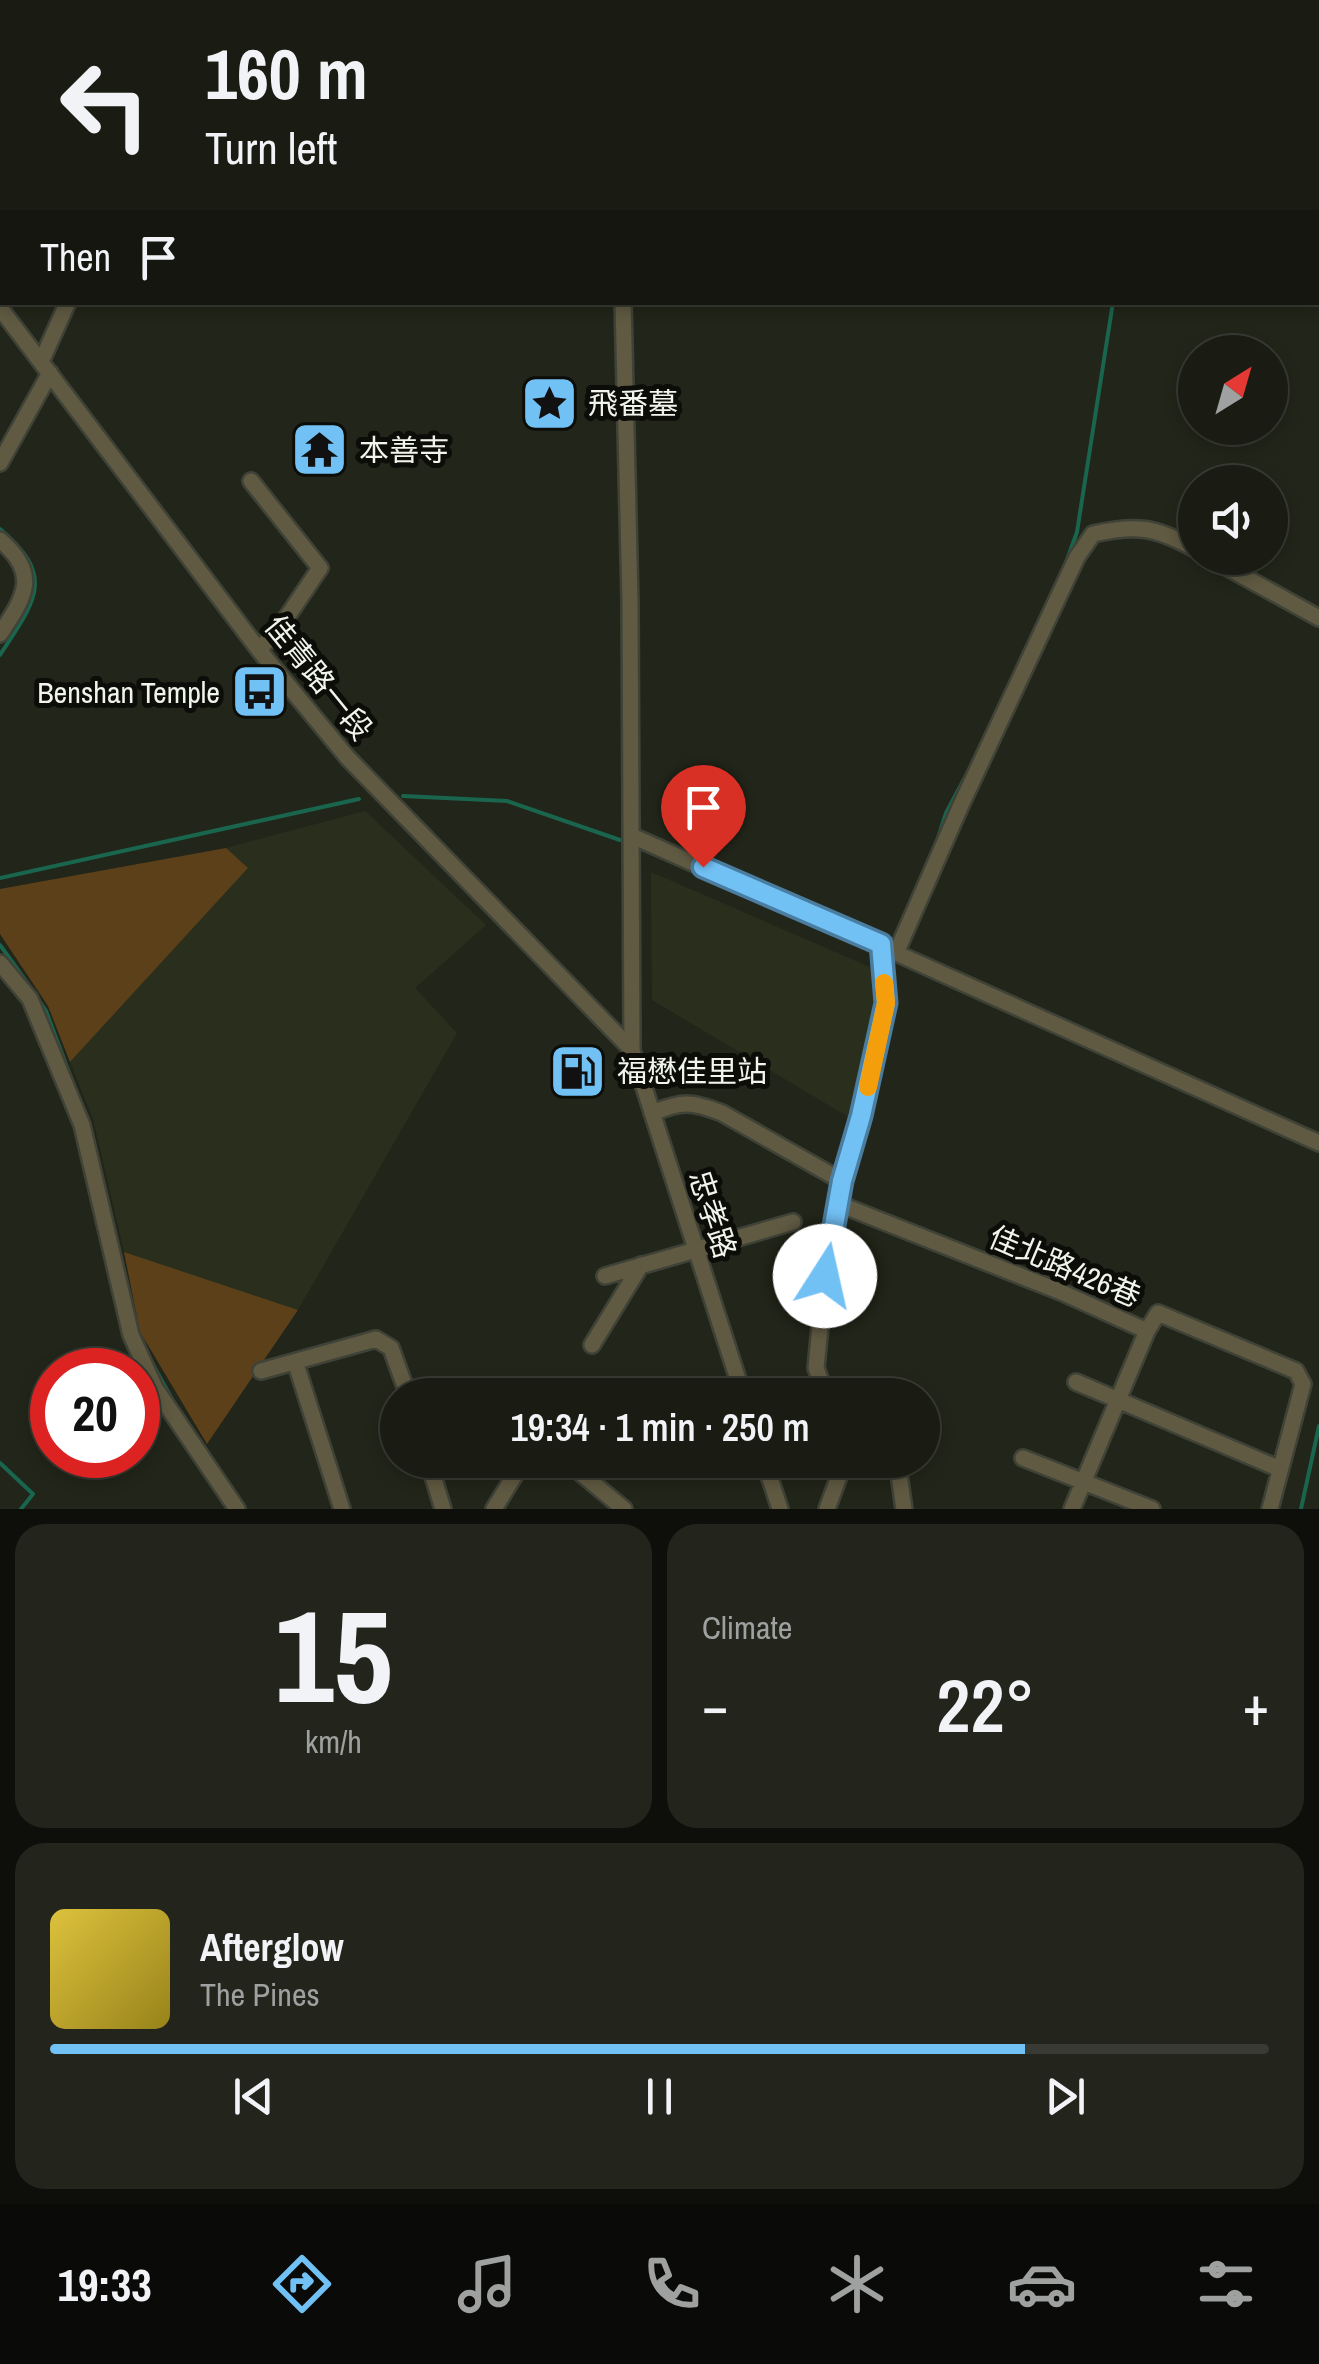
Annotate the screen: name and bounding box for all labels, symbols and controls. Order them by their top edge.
text: 160 m [205,27,368,121]
icon: left [40,40,170,170]
text: Turn left [205,117,337,178]
icon: arrive [131,230,186,285]
text: Then [40,232,111,283]
north arrow [1178,335,1288,445]
map controls [1178,335,1288,575]
place icon: 飛番墓 [519,373,579,433]
place label: 飛番墓 [588,383,678,423]
temple icon: 本善寺 [290,420,350,480]
place label: 本善寺 [359,430,449,470]
button: sound [1178,465,1288,575]
street label: 佳青路一段 [256,606,382,748]
bus stop icon: Benshan Temple [229,662,289,722]
place label: Benshan Temple [37,672,220,712]
pin [661,765,746,868]
icon: arrive [676,780,731,835]
fuel station icon: 福懋佳里站 [548,1041,608,1101]
place label: 福懋佳里站 [617,1051,767,1091]
street label: 忠孝路 [680,1165,746,1263]
street label: 佳北路426巷 [983,1216,1147,1316]
position arrow [773,1224,877,1328]
speed limit sign: 20 [30,1348,160,1478]
text: 19:34 · 1 min · 250 m [510,1402,810,1453]
text: 15 [274,1567,393,1743]
text: Climate [702,1606,792,1649]
text: 22° [936,1654,1035,1755]
text: − [702,1668,728,1742]
text: + [1243,1668,1269,1742]
text: km/h [305,1720,362,1763]
text: Afterglow [200,1922,344,1973]
text: The Pines [200,1973,320,2016]
icon: previous [226,2069,281,2124]
icon: pause [632,2069,687,2124]
icon: next [1038,2069,1093,2124]
icon: directions [267,2249,337,2319]
icon: music [452,2249,522,2319]
icon: phone [637,2249,707,2319]
icon: climate [822,2249,892,2319]
icon: car [1007,2249,1077,2319]
icon: filters [1191,2249,1261,2319]
text: 19:33 [57,2254,152,2315]

